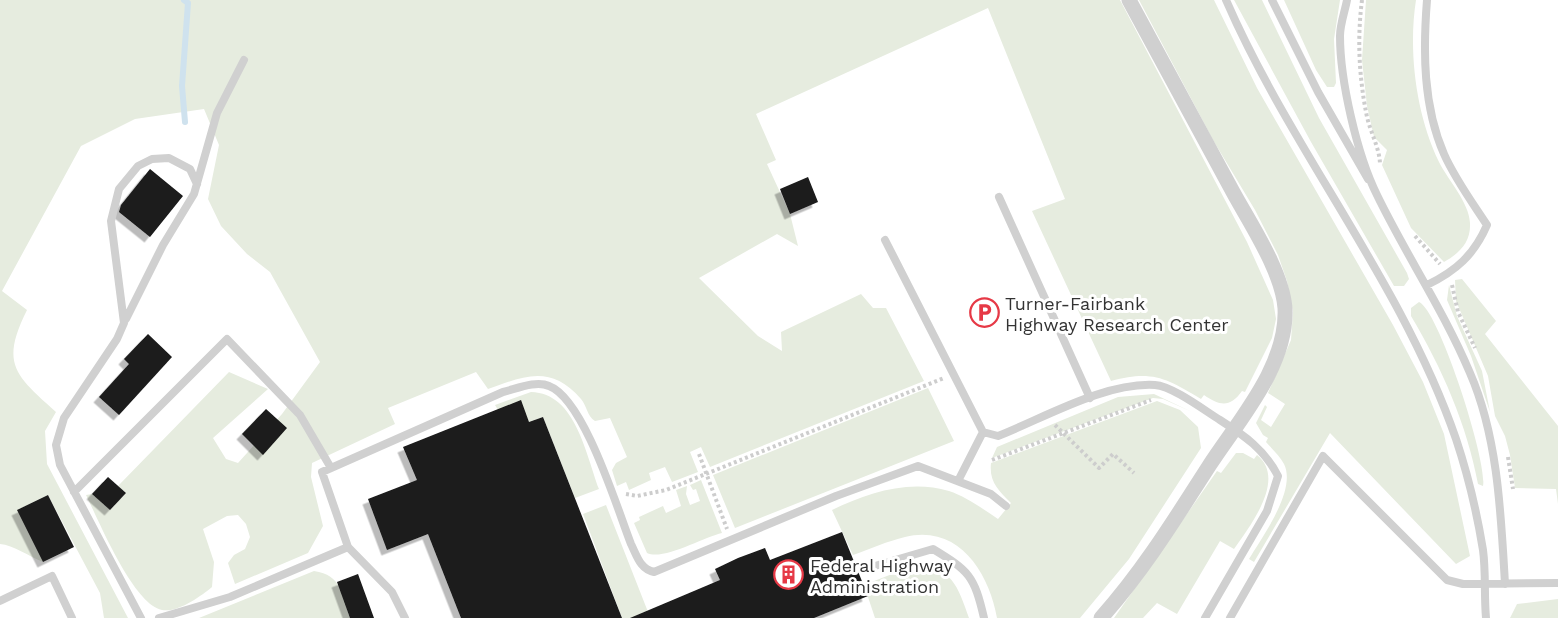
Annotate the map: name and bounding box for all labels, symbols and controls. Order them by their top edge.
place label: Turner-Fairbank Highway Research Center [1005,293,1229,335]
parking icon: Turner-Fairbank Highway Research Center [968,297,1000,329]
place label: Federal Highway Administration [810,555,953,597]
building icon: Federal Highway Administration [773,559,805,591]

